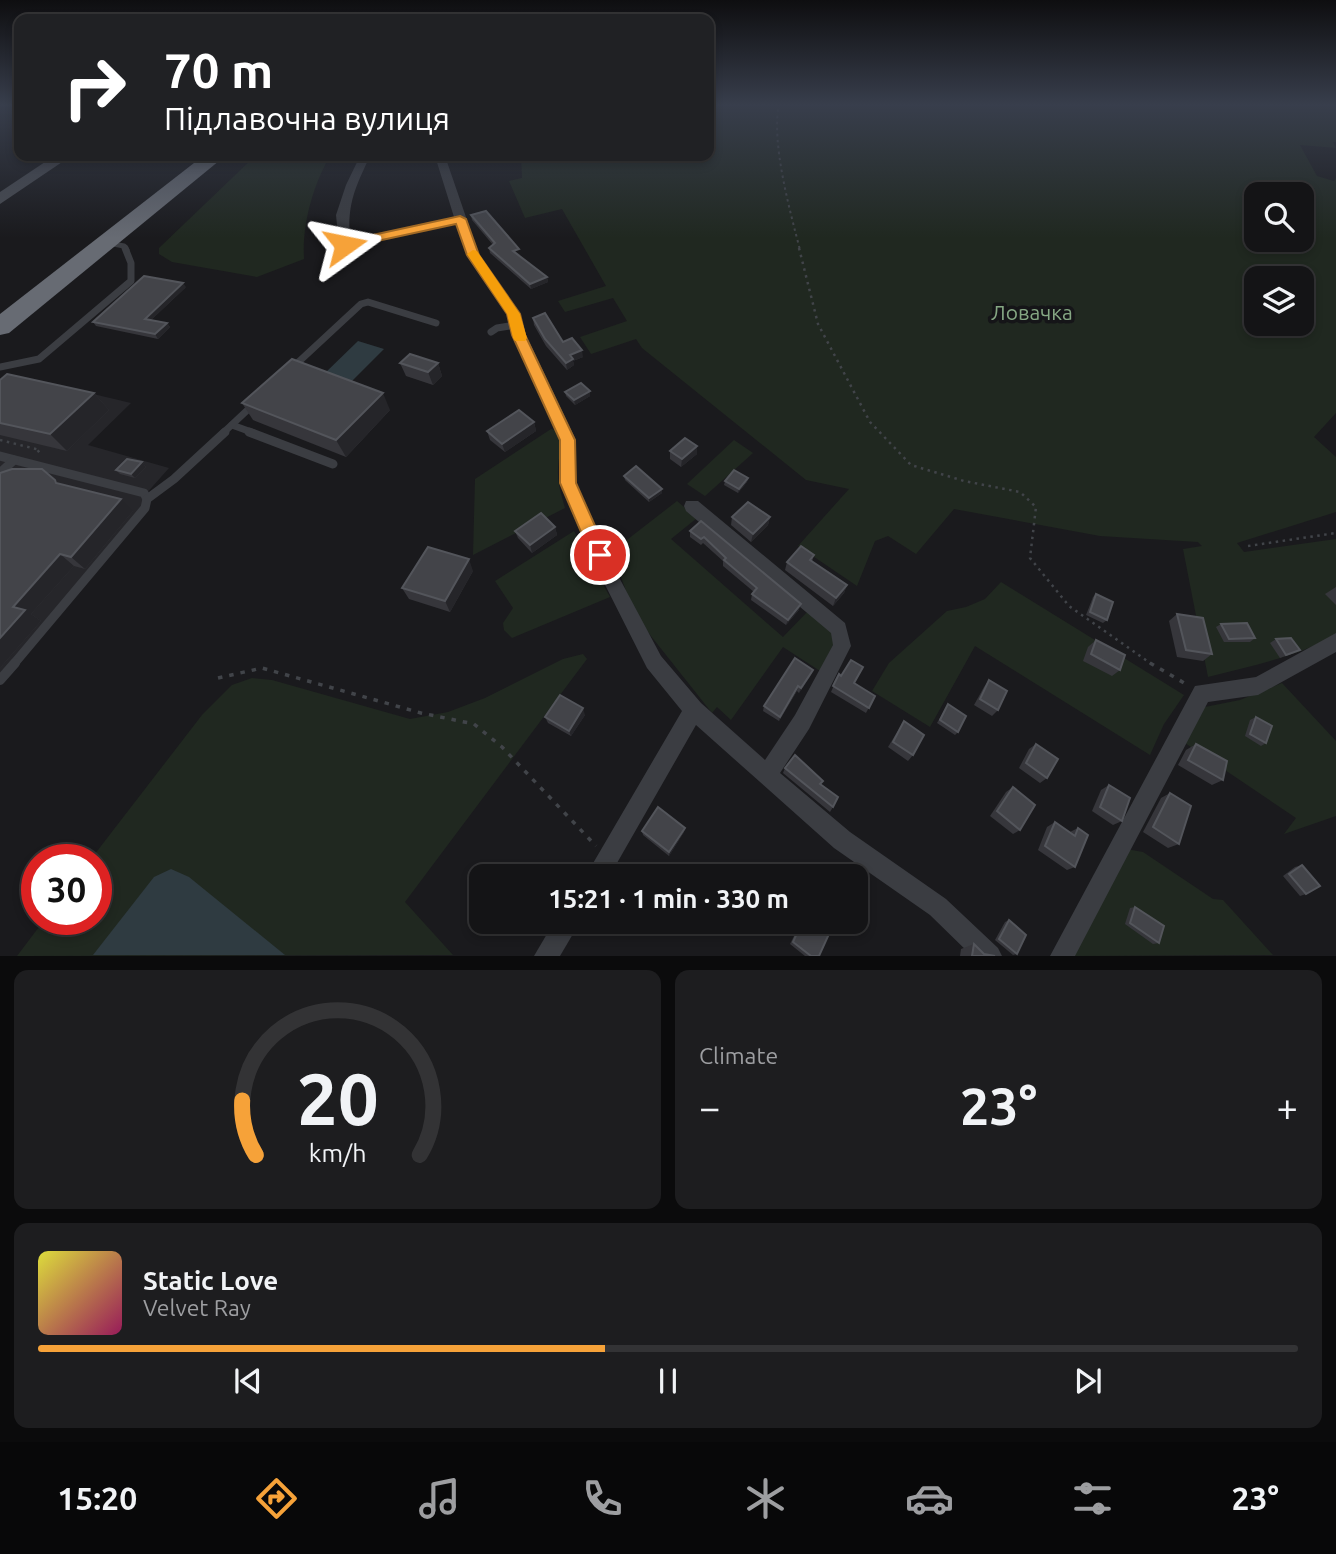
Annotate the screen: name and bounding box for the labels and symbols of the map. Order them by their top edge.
position arrow [308,208,382,282]
park label: Ловачка [991,300,1073,324]
pin [570,525,630,585]
speed limit sign: 30 [21,844,112,935]

